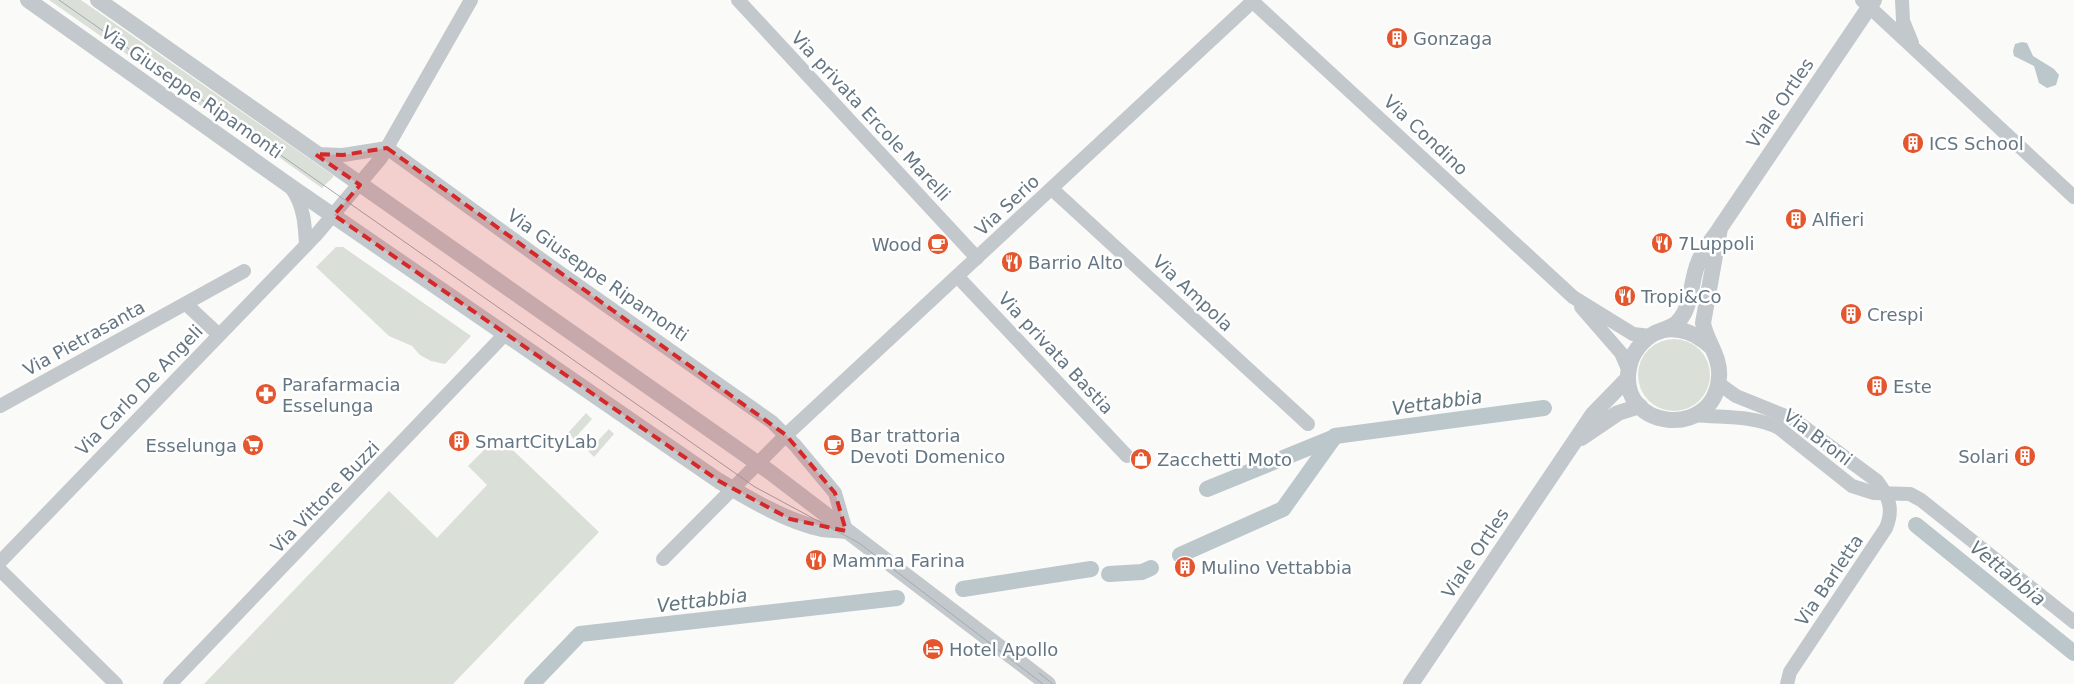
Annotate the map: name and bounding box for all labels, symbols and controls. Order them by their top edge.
street label: Via Giuseppe Ripamonti [97,21,287,163]
building icon: Gonzaga [1385,26,1409,50]
street label: Via privata Ercole Marelli [787,27,955,205]
place label: Gonzaga [1413,28,1492,49]
street label: Viale Ortles [1742,54,1818,152]
street label: Via Condino [1380,91,1472,179]
building icon: ICS School [1901,131,1925,155]
place label: ICS School [1929,133,2024,154]
street label: Via Serio [971,170,1043,240]
street label: Via Giuseppe Ripamonti [503,204,693,346]
building icon: Alfieri [1784,207,1808,231]
place label: Alfieri [1812,209,1864,230]
restaurant icon: 7Luppoli [1650,231,1674,255]
cafe icon: Wood [926,232,950,256]
place label: 7Luppoli [1678,233,1754,254]
place label: Wood [872,234,922,255]
restaurant icon: Barrio Alto [1000,250,1024,274]
street label: Via Ampola [1149,251,1237,335]
place label: Barrio Alto [1028,252,1123,273]
restaurant icon: Tropi&Co [1613,284,1637,308]
place label: Tropi&Co [1640,286,1721,307]
street label: Via privata Bastia [994,288,1118,418]
street label: Via Pietrasanta [20,296,148,380]
building icon: Crespi [1839,302,1863,326]
place label: Crespi [1867,304,1923,325]
street label: Via Carlo De Angeli [71,320,207,460]
place label: Parafarmacia Esselunga [282,374,400,416]
building icon: Este [1865,374,1889,398]
place label: Este [1893,376,1932,397]
pharmacy icon: Parafarmacia Esselunga [254,382,278,406]
water label: Vettabbia [1390,385,1484,419]
street label: Via Broni [1780,404,1856,470]
place label: Bar trattoria Devoti Domenico [850,425,1005,467]
building icon: SmartCityLab [447,429,471,453]
place label: SmartCityLab [475,431,597,452]
supermarket icon: Esselunga [241,433,265,457]
cafe icon: Bar trattoria Devoti Domenico [822,433,846,457]
place label: Esselunga [146,435,237,456]
street label: Via Vittore Buzzi [266,437,384,557]
building icon: Solari [2013,444,2037,468]
place label: Solari [1958,446,2009,467]
shop icon: Zacchetti Moto [1129,447,1153,471]
place label: Zacchetti Moto [1157,449,1292,470]
street label: Viale Ortles [1437,504,1513,602]
street label: Via Barletta [1791,530,1867,630]
water label: Vettabbia [1966,536,2050,610]
restaurant icon: Mamma Farina [804,548,828,572]
place label: Mamma Farina [832,550,965,571]
building icon: Mulino Vettabbia [1173,555,1197,579]
place label: Mulino Vettabbia [1201,557,1352,578]
water label: Vettabbia [655,584,749,616]
hotel icon: Hotel Apollo [921,637,945,661]
place label: Hotel Apollo [949,639,1058,660]

